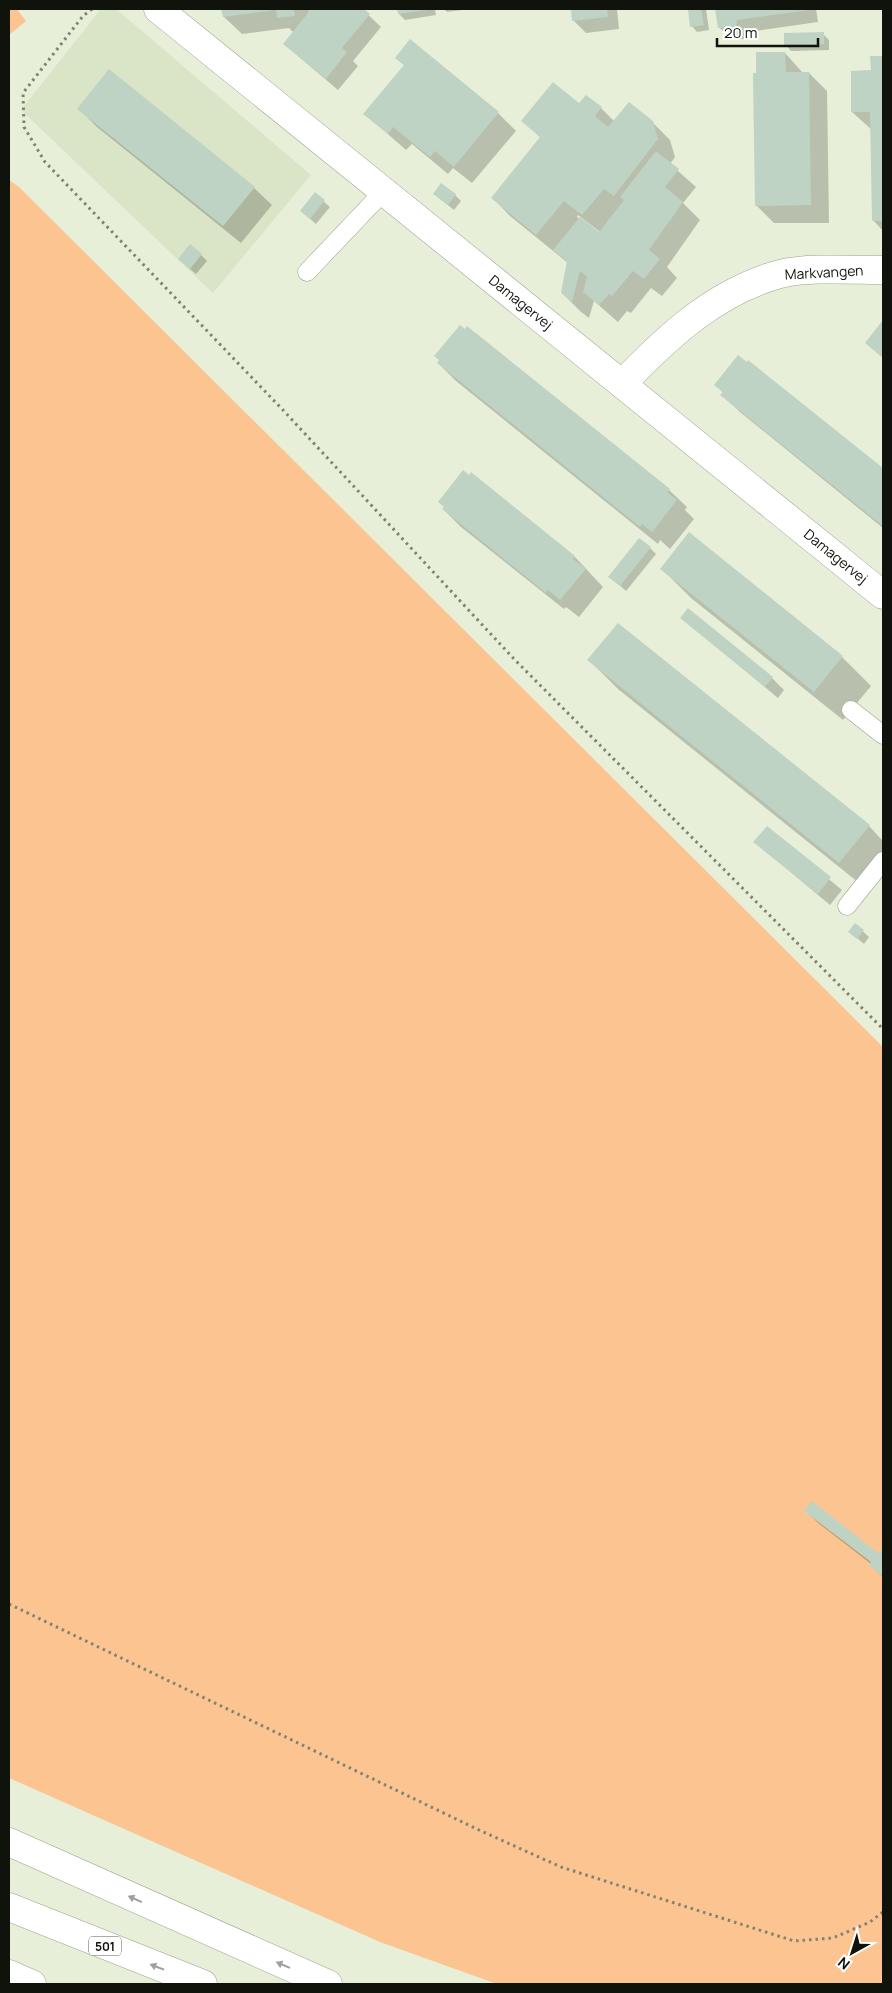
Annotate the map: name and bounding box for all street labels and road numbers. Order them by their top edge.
street label: Markvangen [784,260,864,284]
street label: Damagervej [485,270,557,334]
street label: Damagervej [800,524,872,588]
road number: 501 [89,1936,121,1955]

